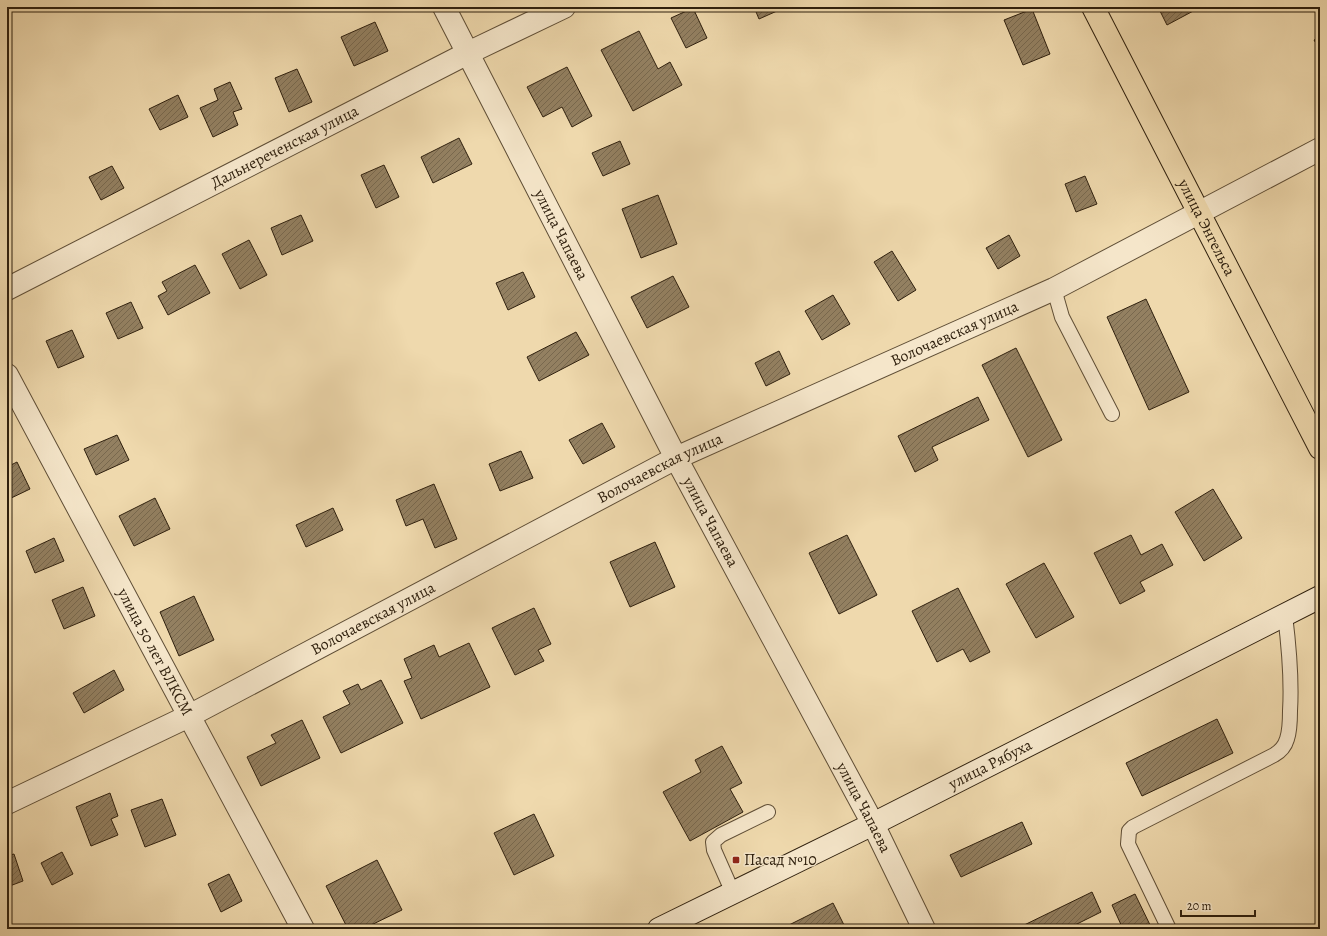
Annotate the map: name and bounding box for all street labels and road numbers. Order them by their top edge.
street label: Дальнереченская улица [207,100,363,194]
street label: улица Энгельса [1172,174,1241,280]
street label: улица Чапаева [528,184,594,284]
street label: Волочаевская улица [887,295,1022,372]
street label: Волочаевская улица [593,427,727,509]
street label: улица Чапаева [677,472,744,572]
street label: Волочаевская улица [307,576,440,660]
street label: улица 50 лет ВЛКСМ [111,583,198,720]
street label: улица Рябуха [944,734,1036,795]
street label: улица Чапаева [830,758,897,857]

